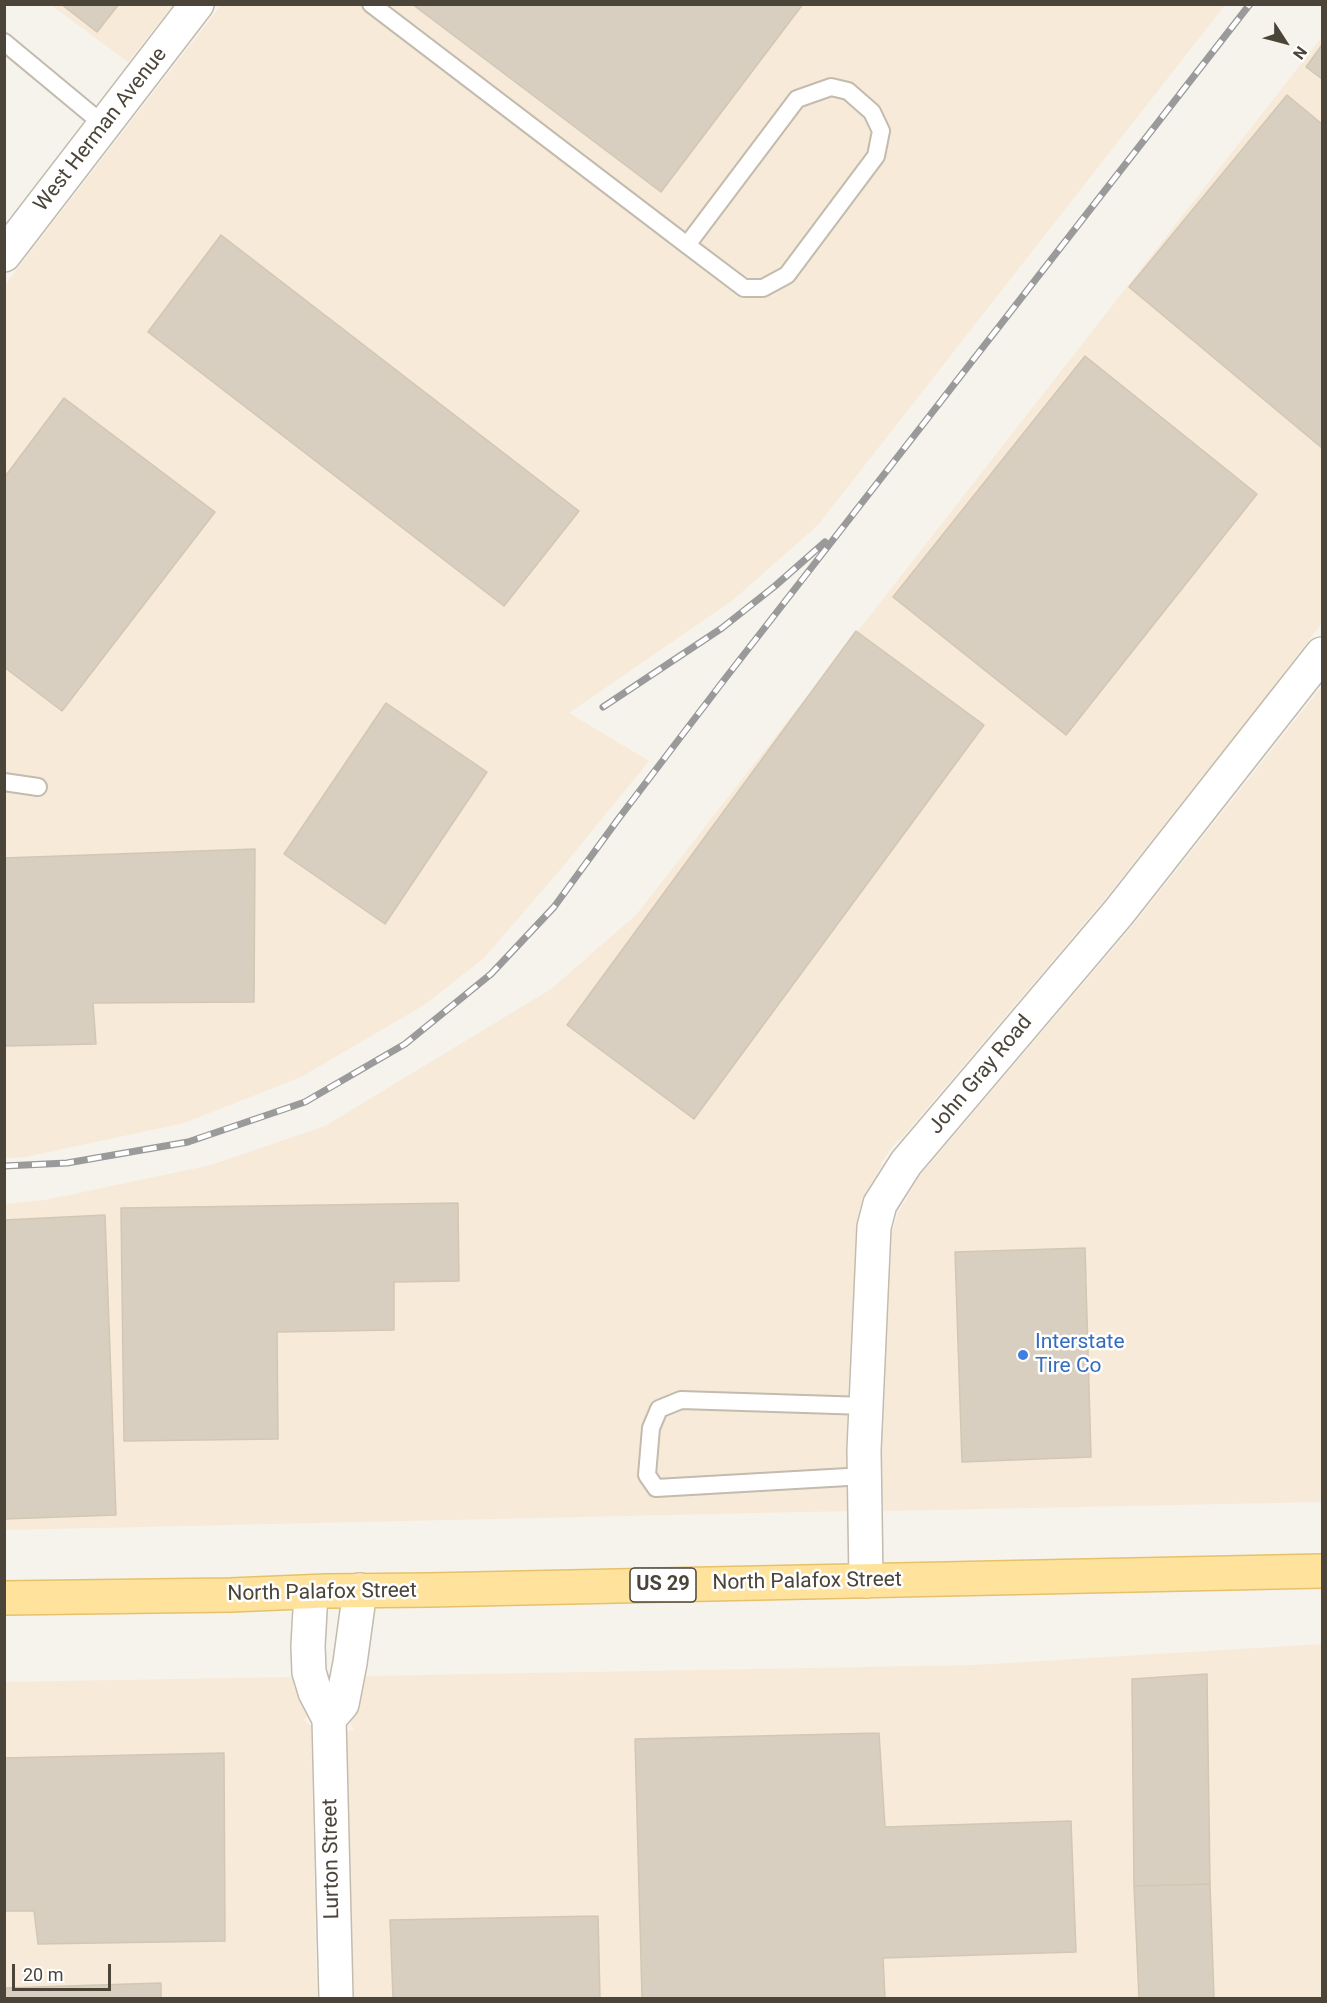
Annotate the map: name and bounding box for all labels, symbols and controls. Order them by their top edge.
north arrow [1255,12,1315,72]
street label: West Herman Avenue [29,43,173,217]
text: N [1289,43,1311,63]
street label: John Gray Road [924,1010,1038,1140]
place label: Interstate Tire Co [1035,1330,1125,1380]
marker: Interstate Tire Co [1016,1348,1030,1362]
road number: US 29 [630,1568,696,1602]
street label: North Palafox Street [712,1568,902,1596]
street label: North Palafox Street [227,1579,417,1607]
street label: Lurton Street [318,1798,346,1920]
scale bar [15,1952,114,1990]
text: 20 m [23,1964,63,1985]

